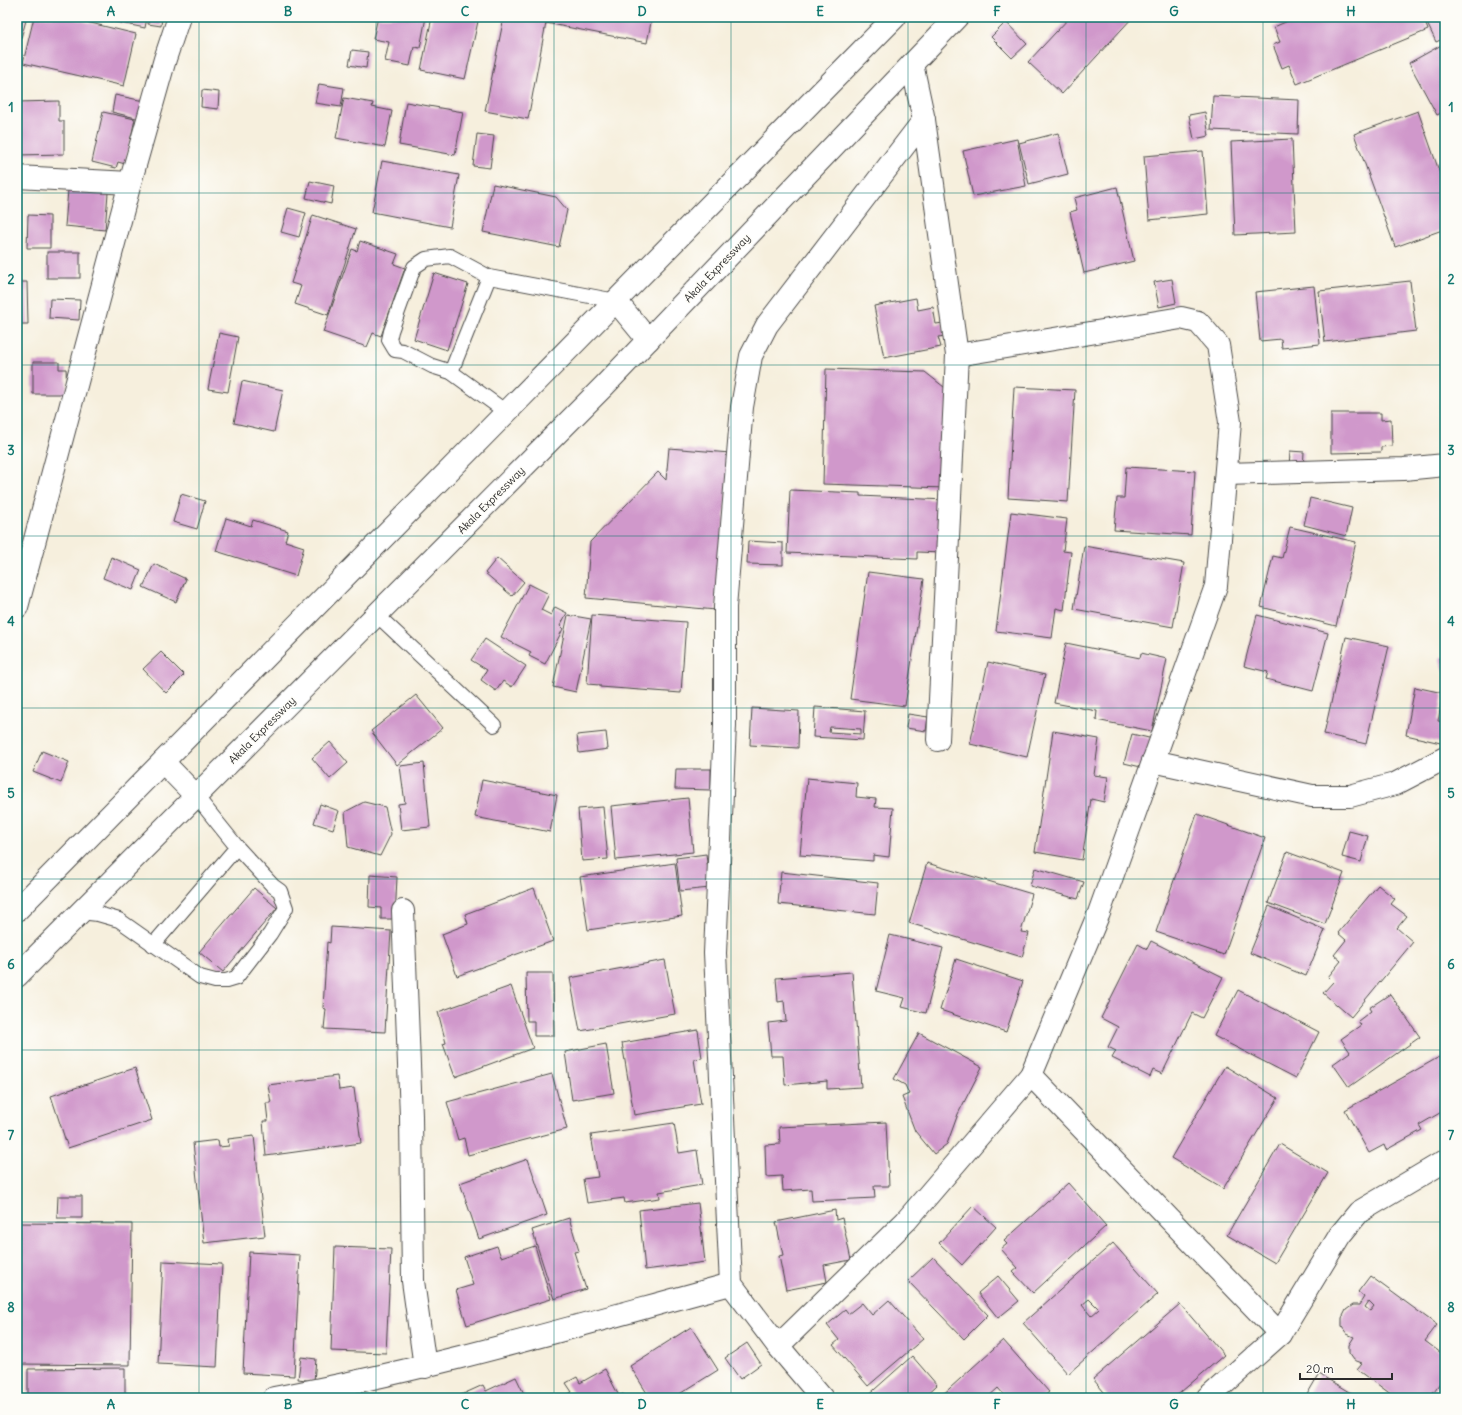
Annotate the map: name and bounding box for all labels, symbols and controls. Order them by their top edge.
text: A [107,3,116,20]
text: B [284,3,293,20]
text: C [461,3,470,20]
text: D [637,3,647,20]
text: E [816,3,824,20]
text: F [993,3,1001,20]
text: G [1169,3,1179,20]
text: H [1346,3,1356,20]
text: 1 [8,99,14,116]
text: 1 [1448,99,1454,116]
street label: Akala Expressway [681,231,753,305]
text: 2 [7,271,15,288]
text: 2 [1447,271,1455,288]
text: 3 [7,442,15,459]
text: 3 [1447,442,1455,459]
street label: Akala Expressway [454,463,528,537]
text: 4 [7,613,15,630]
text: 4 [1447,613,1455,630]
street label: Akala Expressway [225,693,299,767]
text: 5 [7,785,15,802]
text: 5 [1447,785,1455,802]
text: 6 [7,956,15,973]
text: 6 [1447,956,1455,973]
text: 7 [8,1127,15,1144]
text: 7 [1448,1127,1455,1144]
text: 8 [7,1299,15,1316]
text: 8 [1447,1299,1455,1316]
scale bar [1300,1355,1392,1381]
text: 20 m [1306,1361,1334,1376]
text: A [107,1396,116,1413]
text: B [284,1396,293,1413]
text: C [461,1396,470,1413]
text: D [637,1396,647,1413]
text: E [816,1396,824,1413]
text: F [993,1396,1001,1413]
text: G [1169,1396,1179,1413]
text: H [1346,1396,1356,1413]

